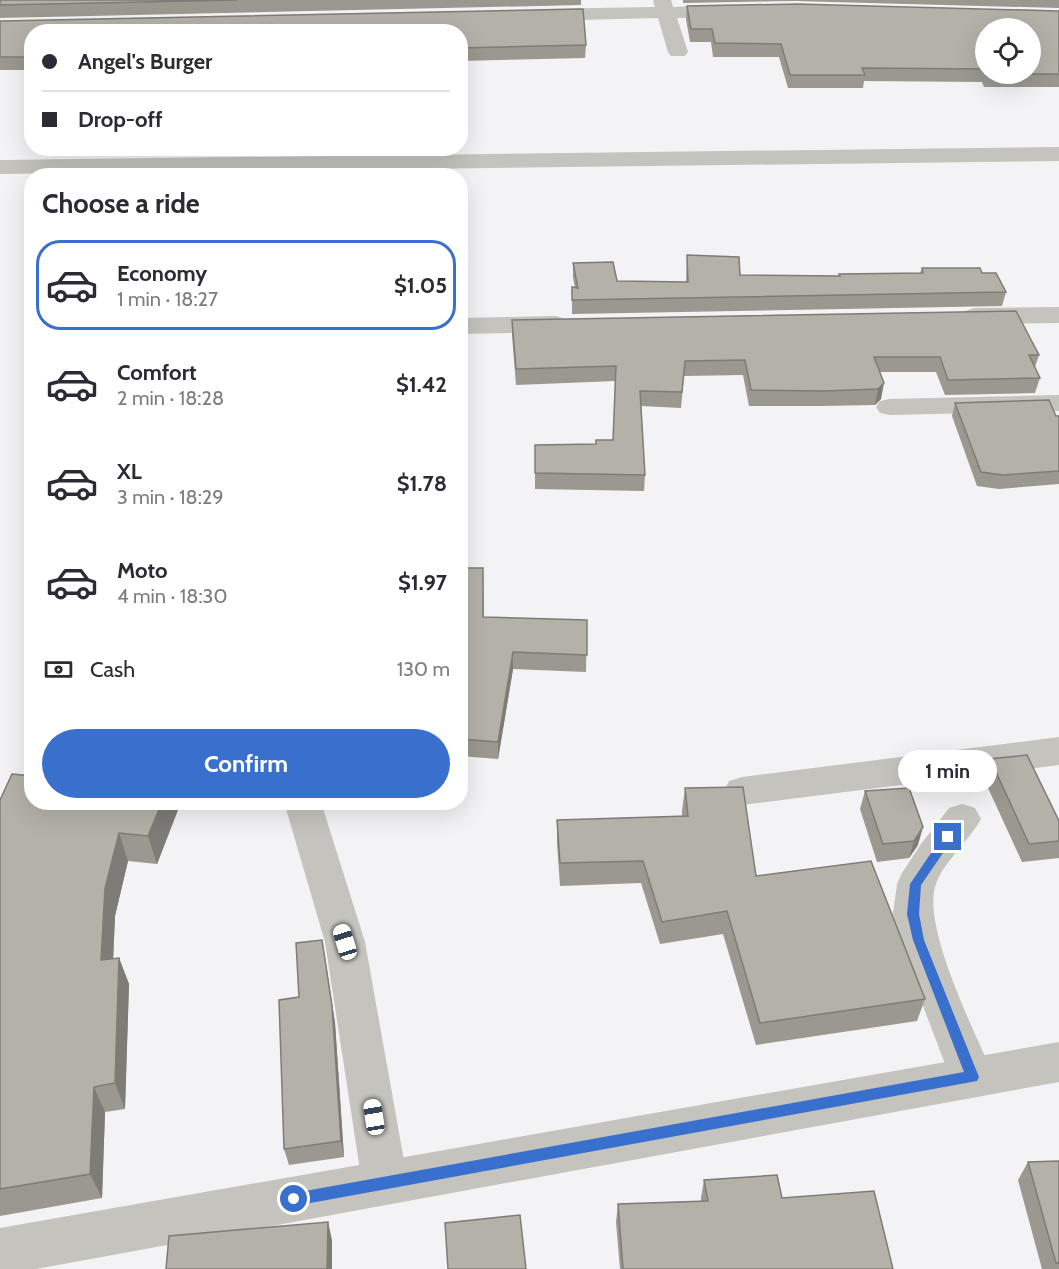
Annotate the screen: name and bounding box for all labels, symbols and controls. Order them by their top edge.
map controls [975,18,1041,84]
button: locate [975,18,1041,84]
text: Angel's Burger [78,48,212,75]
text: Drop-off [78,106,162,133]
text: Choose a ride [42,187,200,220]
icon: car [45,258,99,312]
text: Economy [117,260,207,287]
text: $1.05 [394,272,447,299]
text: 1 min · 18:27 [117,287,218,311]
icon: car [45,357,99,411]
text: Comfort [117,359,196,386]
text: $1.42 [396,371,447,398]
text: 2 min · 18:28 [117,386,224,410]
icon: car [45,456,99,510]
text: XL [117,458,142,485]
text: $1.78 [397,470,447,497]
text: 3 min · 18:29 [117,485,224,509]
icon: car [45,555,99,609]
text: Moto [117,557,168,584]
text: $1.97 [398,569,447,596]
text: 4 min · 18:30 [117,584,227,608]
icon: cash [42,653,75,686]
text: Cash [90,656,135,683]
text: 130 m [397,657,450,681]
button: Confirm [42,729,450,798]
callout: 1 min [898,750,998,792]
text: 1 min [925,759,970,783]
route end [934,823,961,850]
car [331,922,359,962]
car [362,1098,386,1136]
route start [280,1185,307,1212]

